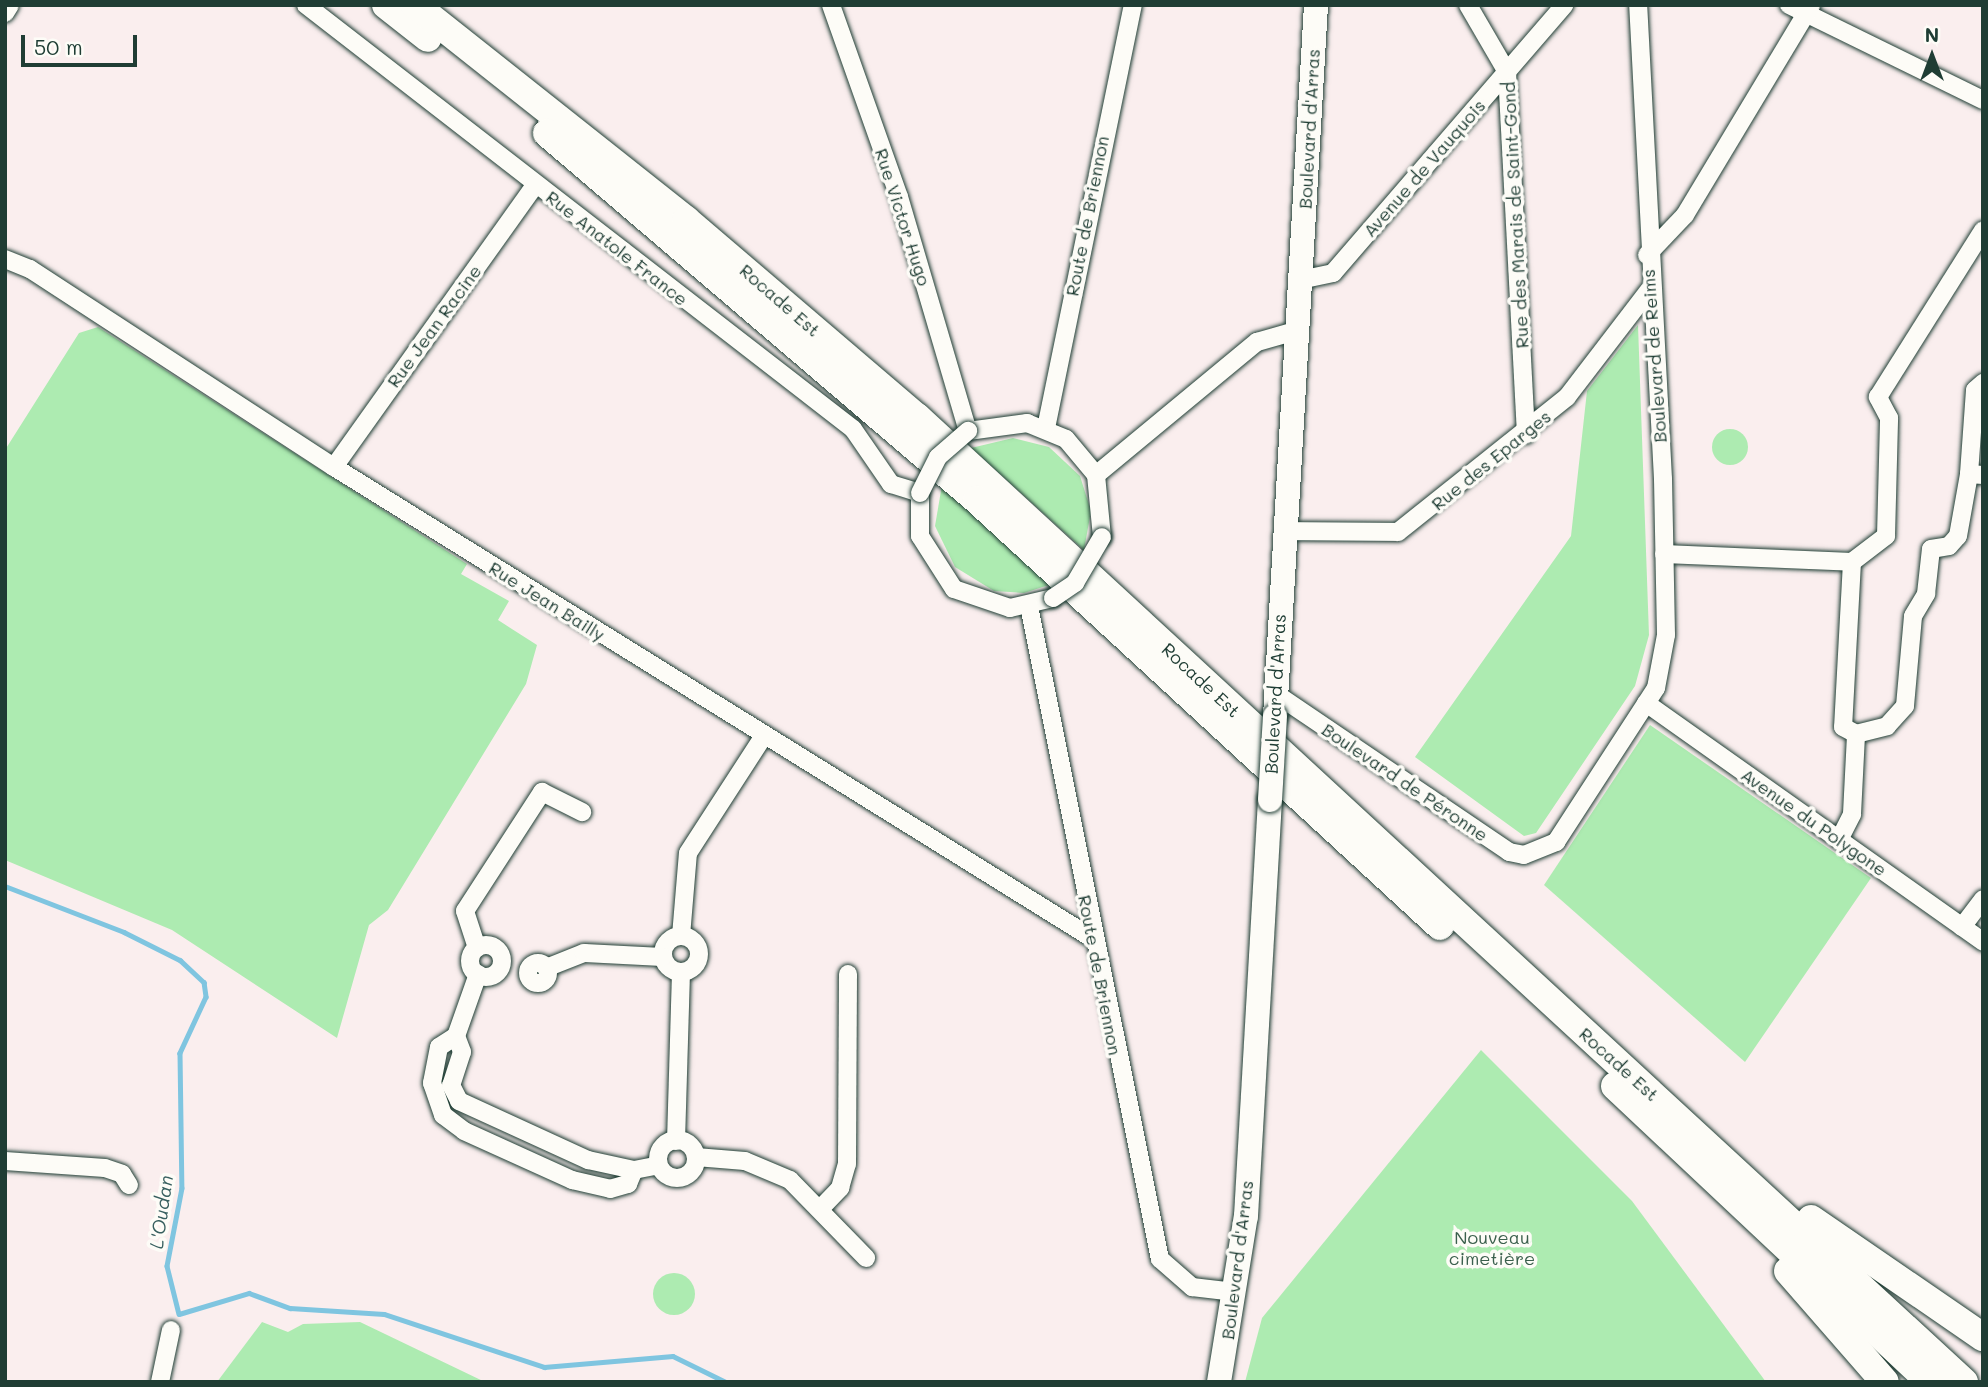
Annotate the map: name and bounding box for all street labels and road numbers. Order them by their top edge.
street label: Boulevard d'Arras [1294,48,1324,210]
street label: Rue des Marais de Saint-Gond [1497,81,1533,349]
street label: Avenue de Vauquois [1358,95,1490,241]
street label: Route de Briennon [1061,134,1113,298]
street label: Rue Victor Hugo [871,146,935,288]
street label: Rue Anatole France [542,186,692,310]
street label: Rocade Est [735,259,825,341]
street label: Rue Jean Racine [382,261,486,391]
street label: Boulevard de Reims [1637,269,1671,443]
street label: Rue des Eparges [1427,405,1555,515]
street label: Rue Jean Bailly [485,557,609,645]
street label: Boulevard d'Arras [1260,613,1290,775]
street label: Rocade Est [1157,638,1245,722]
street label: Boulevard de Péronne [1318,718,1492,846]
street label: Avenue du Polygone [1737,764,1891,880]
street label: Route de Briennon [1074,893,1126,1057]
street label: Rocade Est [1575,1023,1663,1105]
street label: Boulevard d'Arras [1217,1179,1257,1341]

